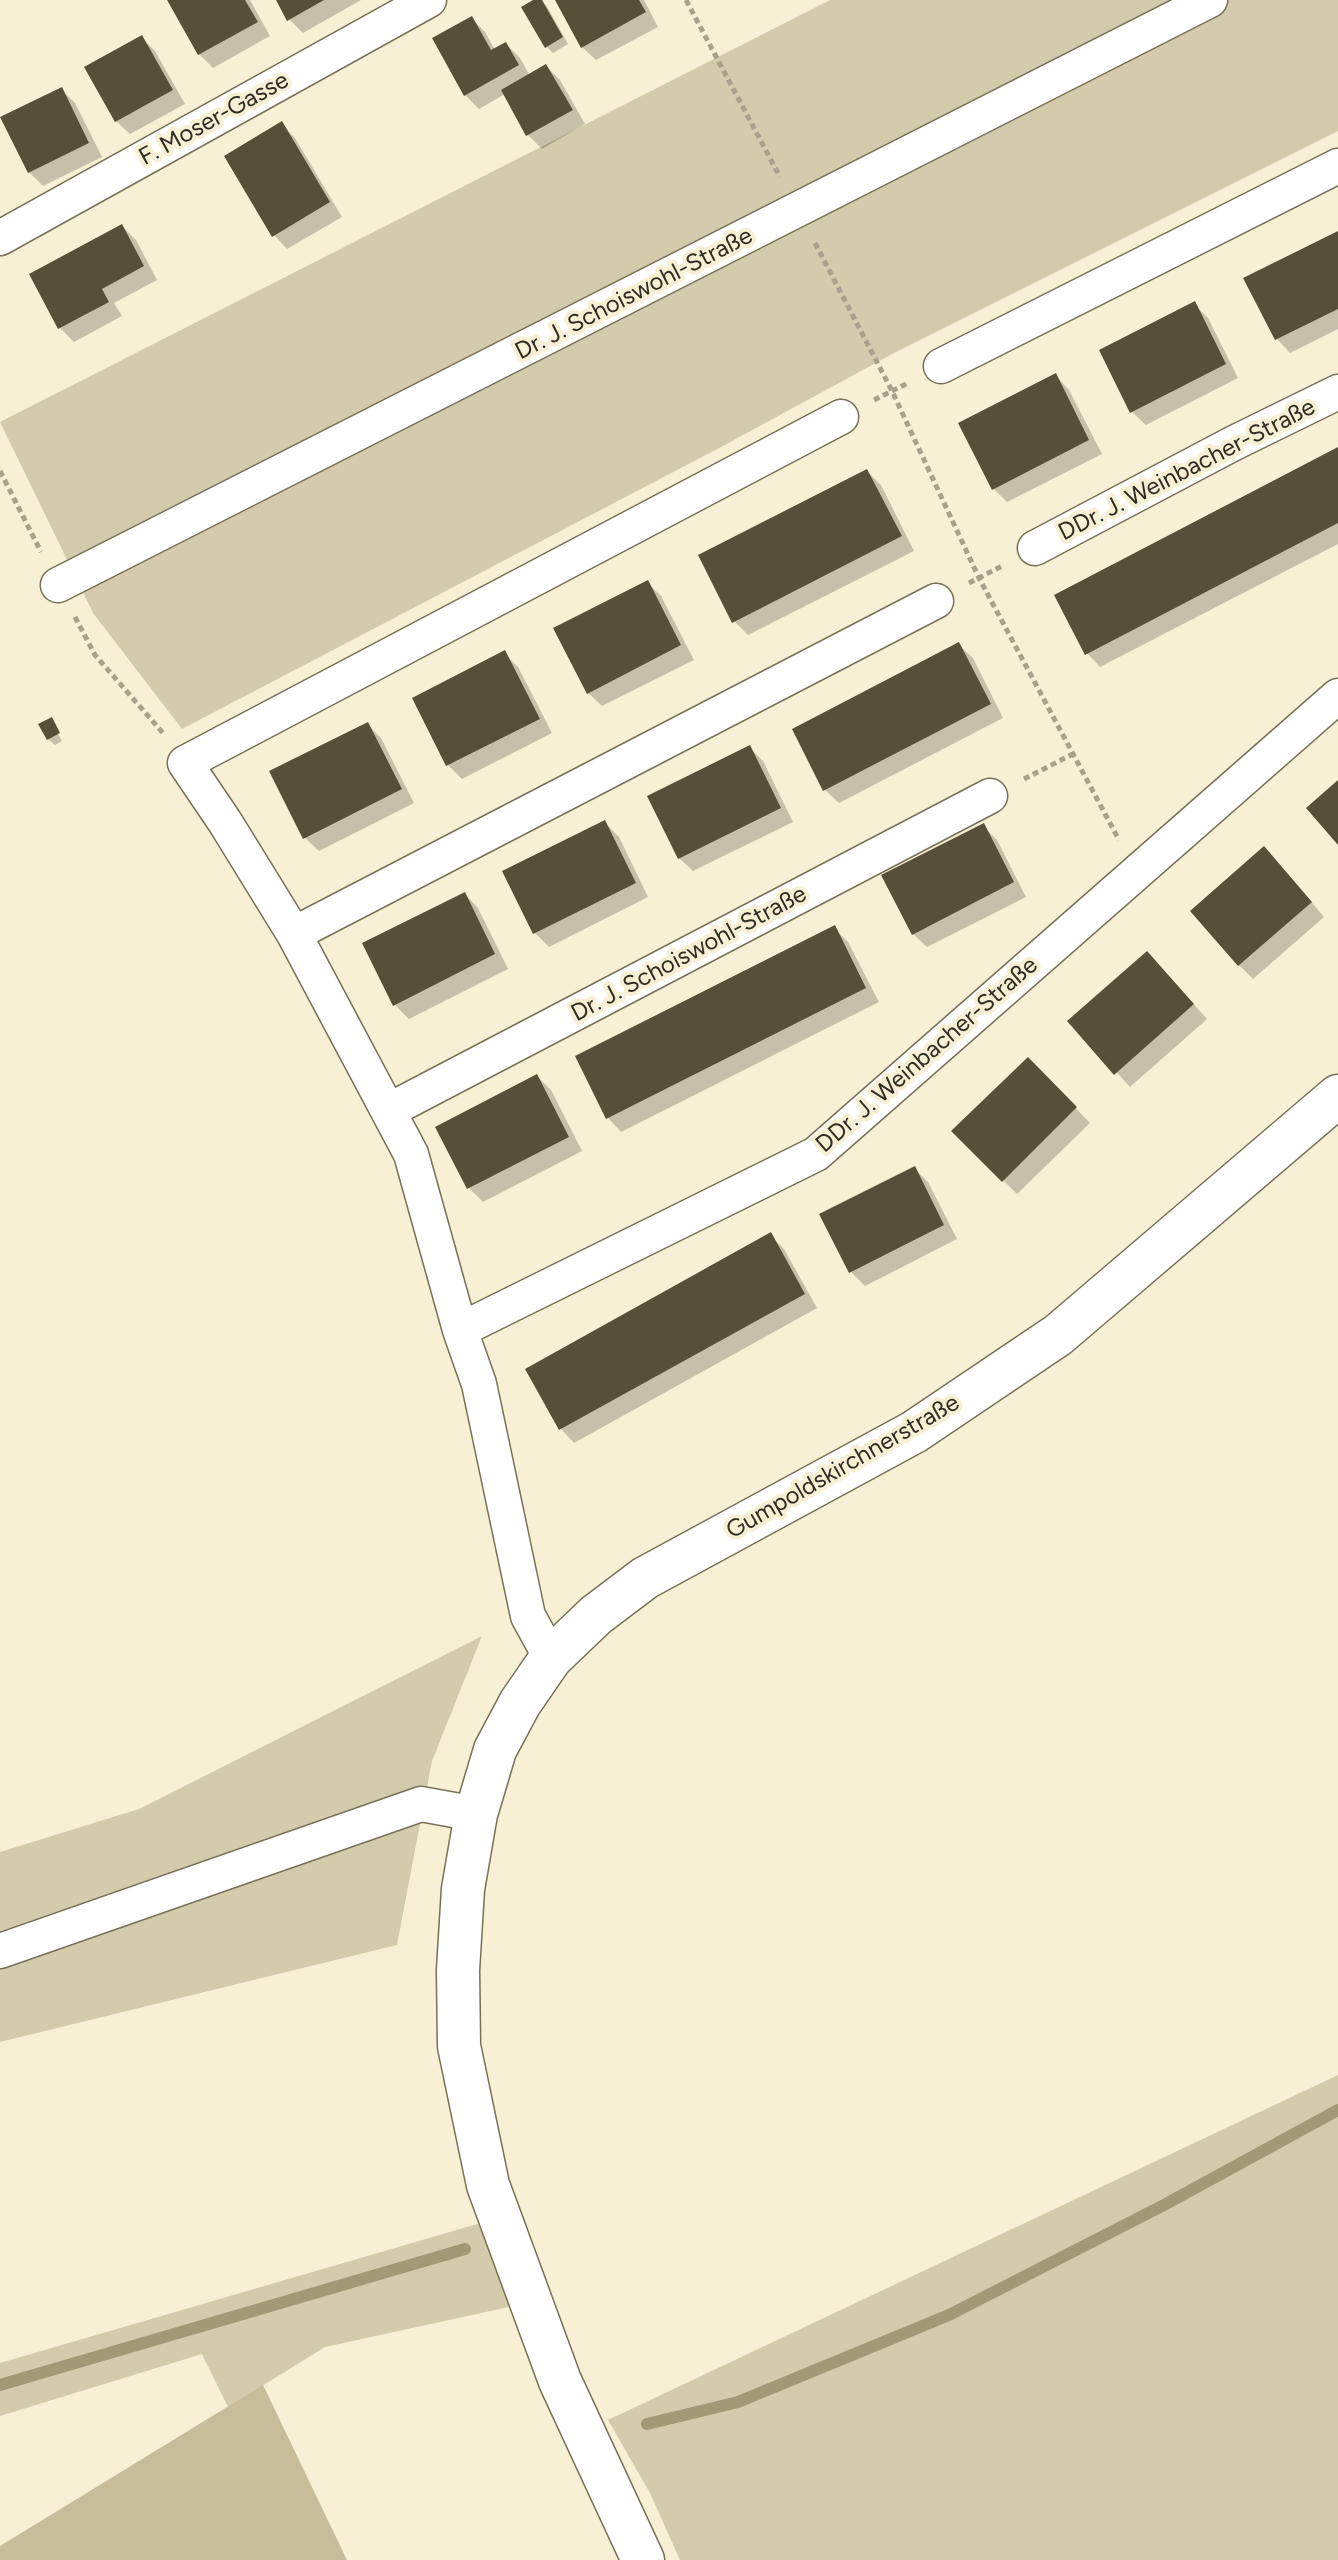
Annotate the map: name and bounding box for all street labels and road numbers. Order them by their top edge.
street label: F. Moser-Gasse [134,66,294,172]
street label: Dr. J. Schoiswohl-Straße [510,222,758,366]
street label: DDr. J. Weinbacher-Straße [1054,393,1320,547]
street label: Dr. J. Schoiswohl-Straße [566,880,812,1028]
street label: DDr. J. Weinbacher-Straße [810,951,1044,1159]
street label: Gumpoldskirchnerstraße [721,1388,965,1546]

